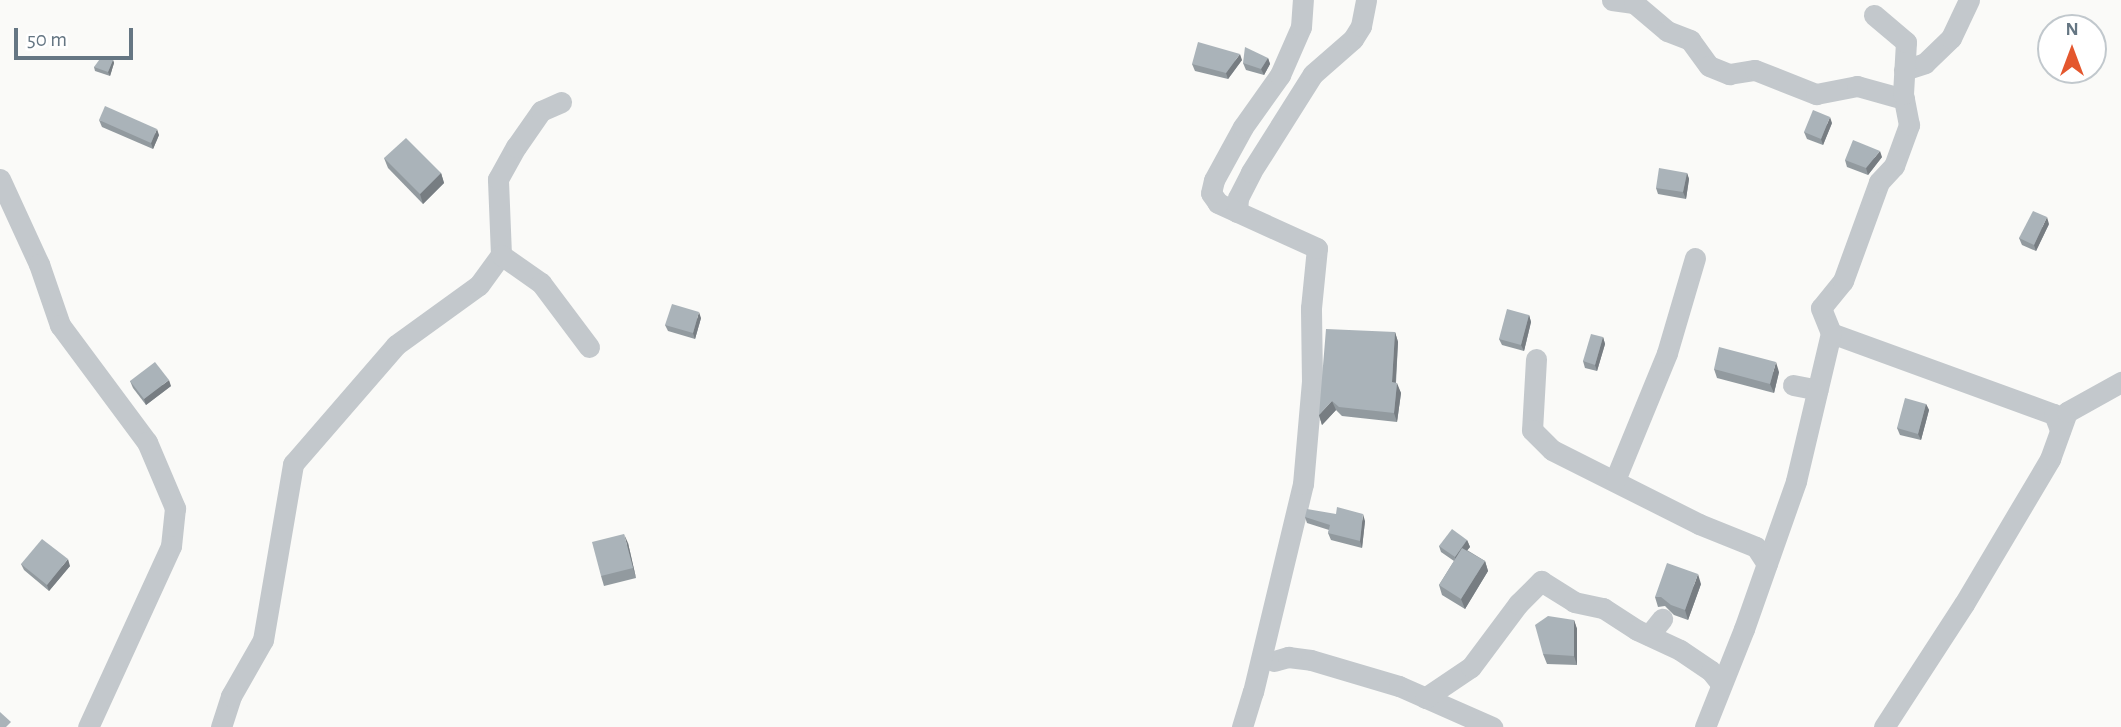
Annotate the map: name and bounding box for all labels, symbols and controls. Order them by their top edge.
scale bar [18,14,136,58]
north arrow [2037,14,2107,84]
text: N [2065,20,2079,39]
text: 50 m [27,29,67,50]

